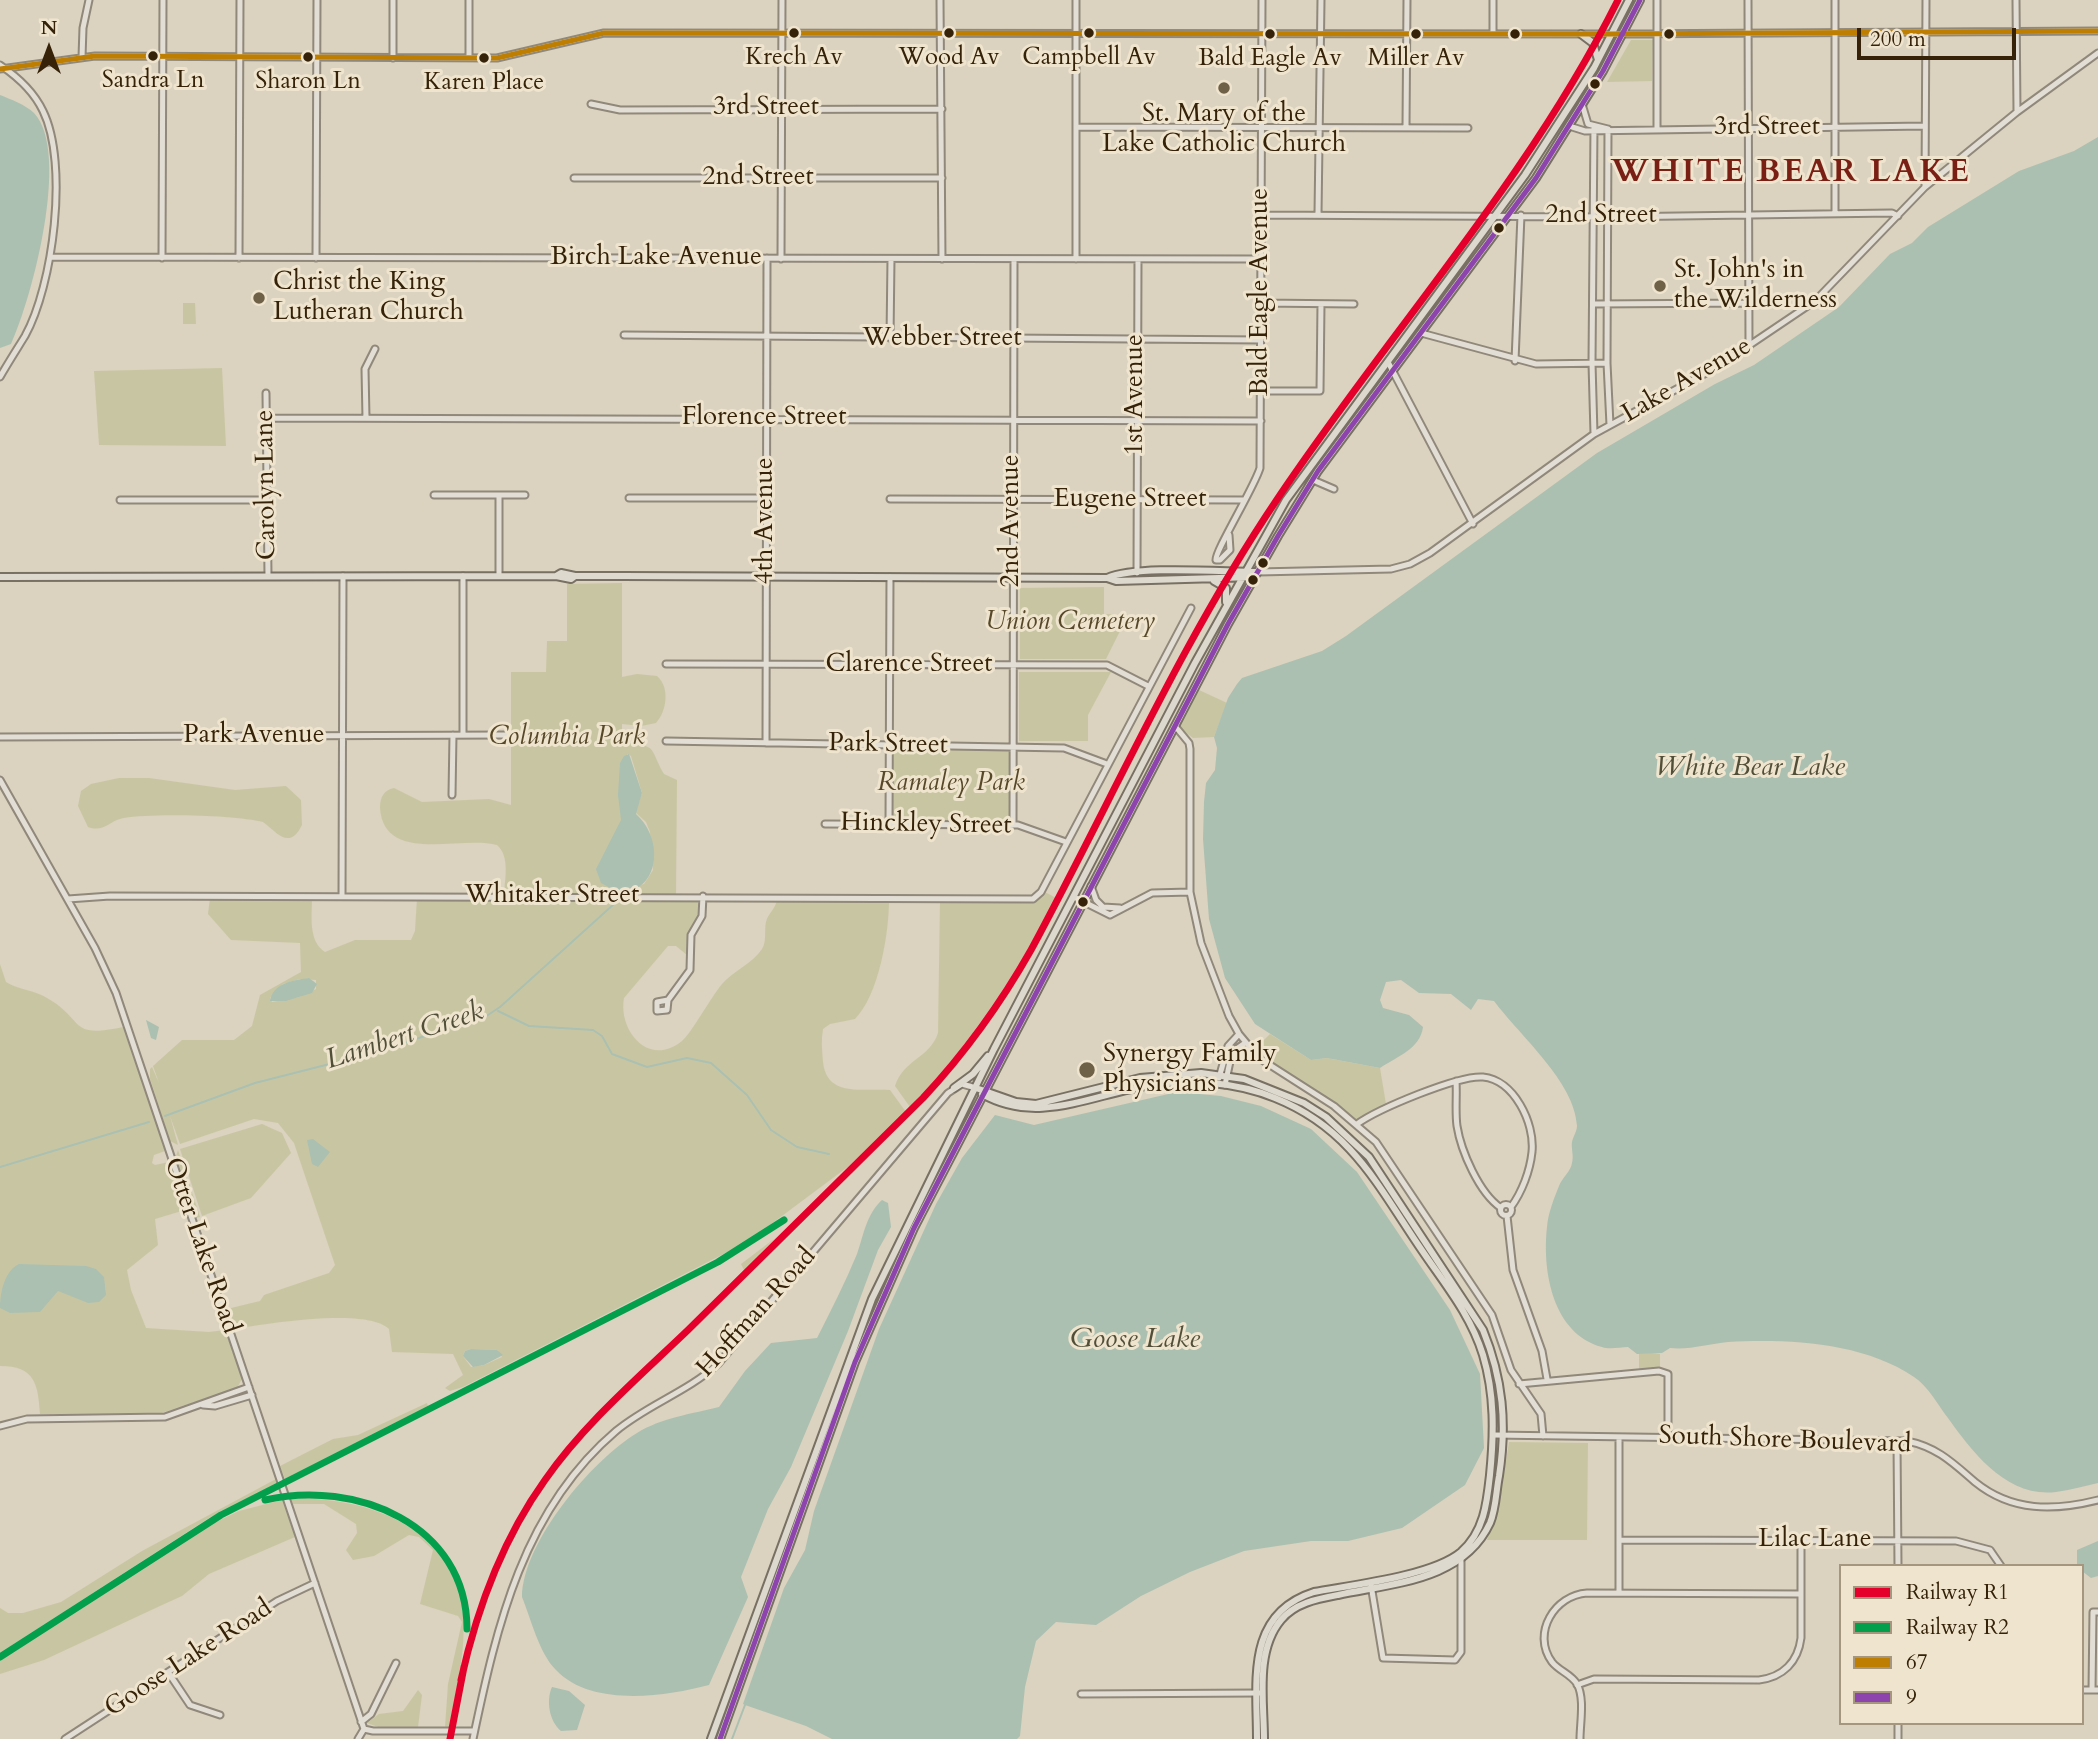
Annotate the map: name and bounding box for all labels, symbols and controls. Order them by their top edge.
north arrow [14,14,84,84]
scale bar [1860,14,2019,58]
text: N [41,15,57,41]
text: 200 m [1870,25,1926,54]
marker: Krech Av [787,26,801,40]
marker: Wood Av [942,26,956,40]
marker: Campbell Av [1082,26,1096,40]
marker: Bald Eagle Av [1263,27,1277,41]
marker: Miller Av [1409,27,1423,41]
unlabelled marker [1508,27,1522,41]
unlabelled marker [1662,27,1676,41]
place label: Krech Av [745,44,843,72]
place label: Wood Av [899,44,999,72]
place label: Campbell Av [1022,44,1156,72]
place label: Bald Eagle Av [1198,45,1342,73]
place label: Miller Av [1368,45,1464,73]
marker: Sandra Ln [146,49,160,63]
marker: Sharon Ln [301,50,315,64]
marker: Karen Place [477,51,491,65]
place label: Sandra Ln [102,67,204,95]
place label: Sharon Ln [255,68,361,96]
place label: Karen Place [424,69,544,97]
unlabelled marker [1588,77,1602,91]
marker: St. Mary of the Lake Catholic Church [1216,80,1232,96]
street label: 3rd Street [713,92,819,124]
place label: St. Mary of the Lake Catholic Church [1102,99,1346,160]
street label: 3rd Street [1714,112,1820,144]
district label: WHITE BEAR LAKE [1613,153,1969,193]
street label: 2nd Street [702,162,814,194]
street label: Bald Eagle Avenue [1245,188,1277,396]
street label: 2nd Street [1545,200,1657,232]
unlabelled marker [1492,221,1506,235]
street label: Birch Lake Avenue [550,242,762,274]
place label: St. John's in the Wilderness [1674,255,1837,316]
place label: Christ the King Lutheran Church [273,267,464,328]
marker: St. John's in the Wilderness [1652,278,1668,294]
marker: Christ the King Lutheran Church [251,290,267,306]
street label: Webber Street [862,323,1022,355]
street label: Lake Avenue [1617,331,1757,431]
street label: 1st Avenue [1120,334,1152,456]
street label: Florence Street [682,402,846,434]
street label: Carolyn Lane [250,410,284,560]
street label: 2nd Avenue [996,454,1028,588]
street label: 4th Avenue [750,457,782,585]
street label: Eugene Street [1054,484,1206,516]
unlabelled marker [1256,556,1270,570]
unlabelled marker [1246,573,1260,587]
park label: Union Cemetery [985,607,1155,639]
street label: Clarence Street [826,649,992,681]
street label: Park Avenue [183,720,325,752]
park label: Columbia Park [489,722,645,754]
street label: Park Street [828,728,948,762]
water label: White Bear Lake [1655,752,1845,786]
park label: Ramaley Park [877,768,1025,800]
street label: Hinckley Street [840,808,1012,842]
street label: Whitaker Street [465,880,639,912]
unlabelled marker [1076,895,1090,909]
water label: Lambert Creek [322,996,488,1078]
place label: Synergy Family Physicians [1103,1039,1277,1100]
marker: Synergy Family Physicians [1077,1060,1097,1080]
street label: Otter Lake Road [156,1154,246,1338]
street label: Hoffman Road [691,1242,823,1384]
water label: Goose Lake [1070,1324,1200,1358]
street label: South Shore Boulevard [1658,1421,1912,1461]
street label: Lilac Lane [1758,1524,1872,1556]
legend [1839,1564,2084,1725]
text: Railway R1 [1906,1578,2009,1607]
street label: Goose Lake Road [100,1593,278,1725]
text: Railway R2 [1906,1613,2009,1642]
text: 67 [1906,1648,1928,1677]
text: 9 [1906,1683,1917,1712]

